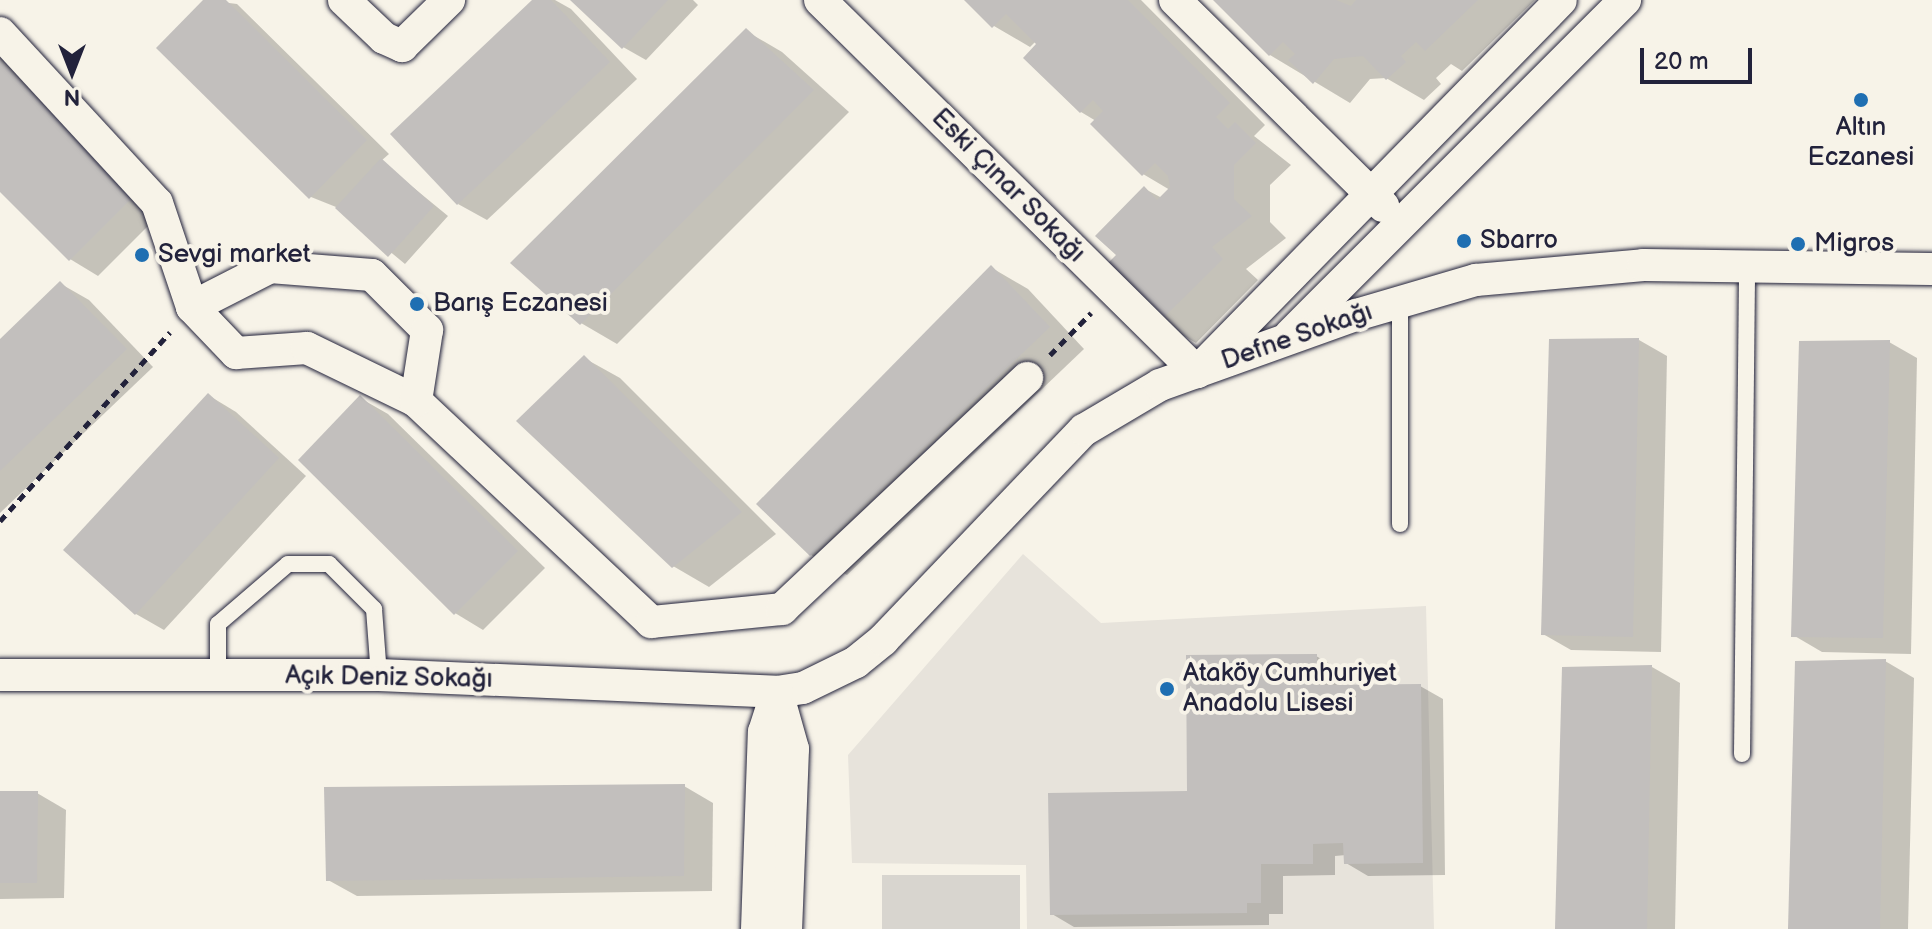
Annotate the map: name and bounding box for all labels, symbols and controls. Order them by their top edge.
north arrow [32,32,112,112]
scale bar [1644,32,1756,82]
text: 20 m [1654,47,1709,76]
text: N [64,83,80,110]
marker: Altın Eczanesi [1852,91,1870,109]
street label: Eski Çınar Sokağı [925,103,1091,269]
place label: Altın Eczanesi [1808,112,1914,174]
place label: Sbarro [1480,225,1558,257]
place label: Migros [1814,228,1894,260]
marker: Sbarro [1455,232,1473,250]
marker: Migros [1789,235,1807,253]
place label: Sevgi market [158,239,311,271]
marker: Sevgi market [133,246,151,264]
place label: Barış Eczanesi [433,288,608,320]
marker: Barış Eczanesi [408,295,426,313]
street label: Defne Sokağı [1217,297,1377,377]
place label: Ataköy Cumhuriyet Anadolu Lisesi [1183,658,1398,720]
street label: Açık Deniz Sokağı [285,661,493,695]
marker: Ataköy Cumhuriyet Anadolu Lisesi [1158,680,1176,698]

